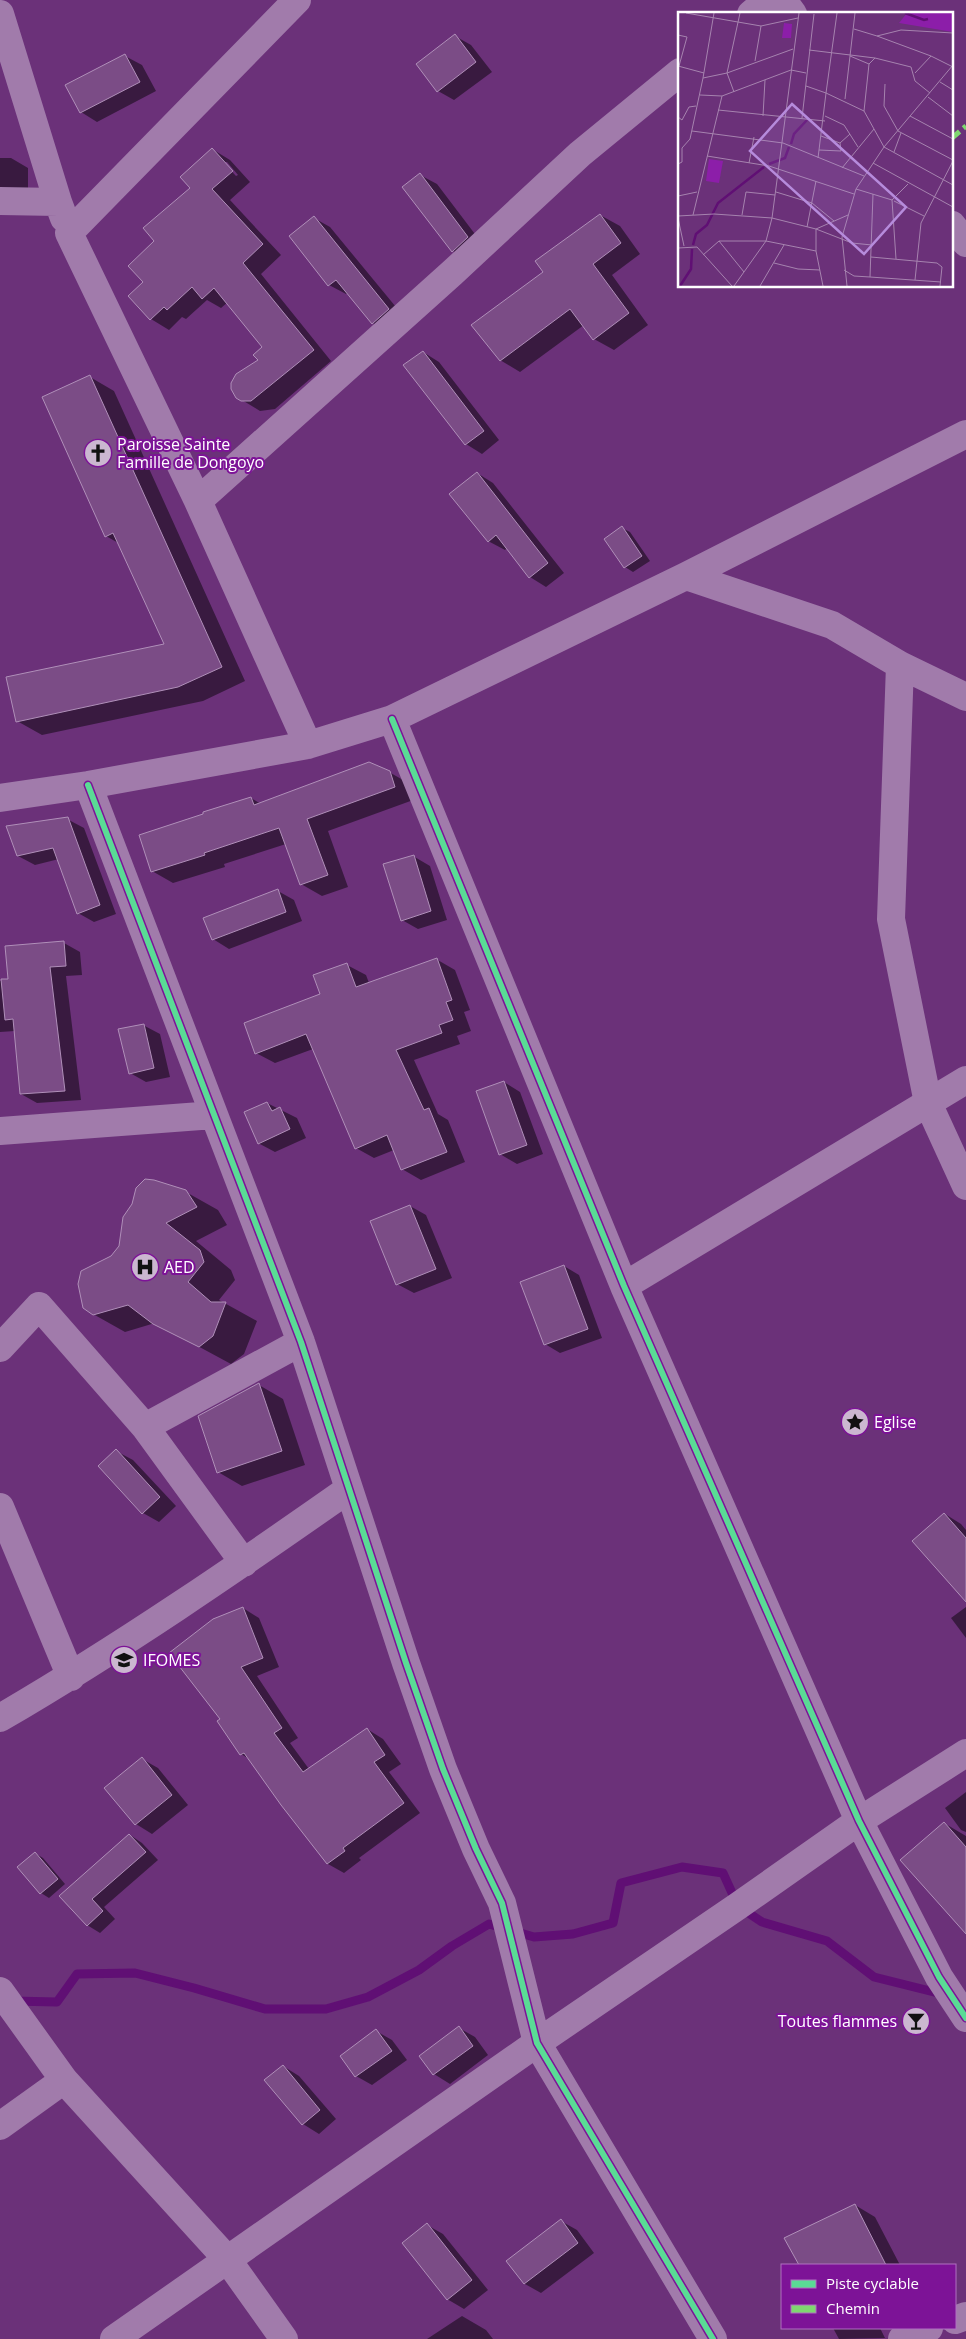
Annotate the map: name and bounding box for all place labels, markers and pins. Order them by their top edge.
place label: Paroisse Sainte Famille de Dongoyo [117,433,264,473]
church icon: Paroisse Sainte Famille de Dongoyo [83,438,113,468]
hospital icon: AED [130,1252,160,1282]
place label: AED [164,1256,195,1278]
place icon: Eglise [840,1407,870,1437]
place label: Eglise [874,1411,916,1433]
school or university icon: IFOMES [109,1645,139,1675]
place label: IFOMES [143,1649,200,1671]
bar icon: Toutes flammes [901,2006,931,2036]
place label: Toutes flammes [778,2010,897,2032]

